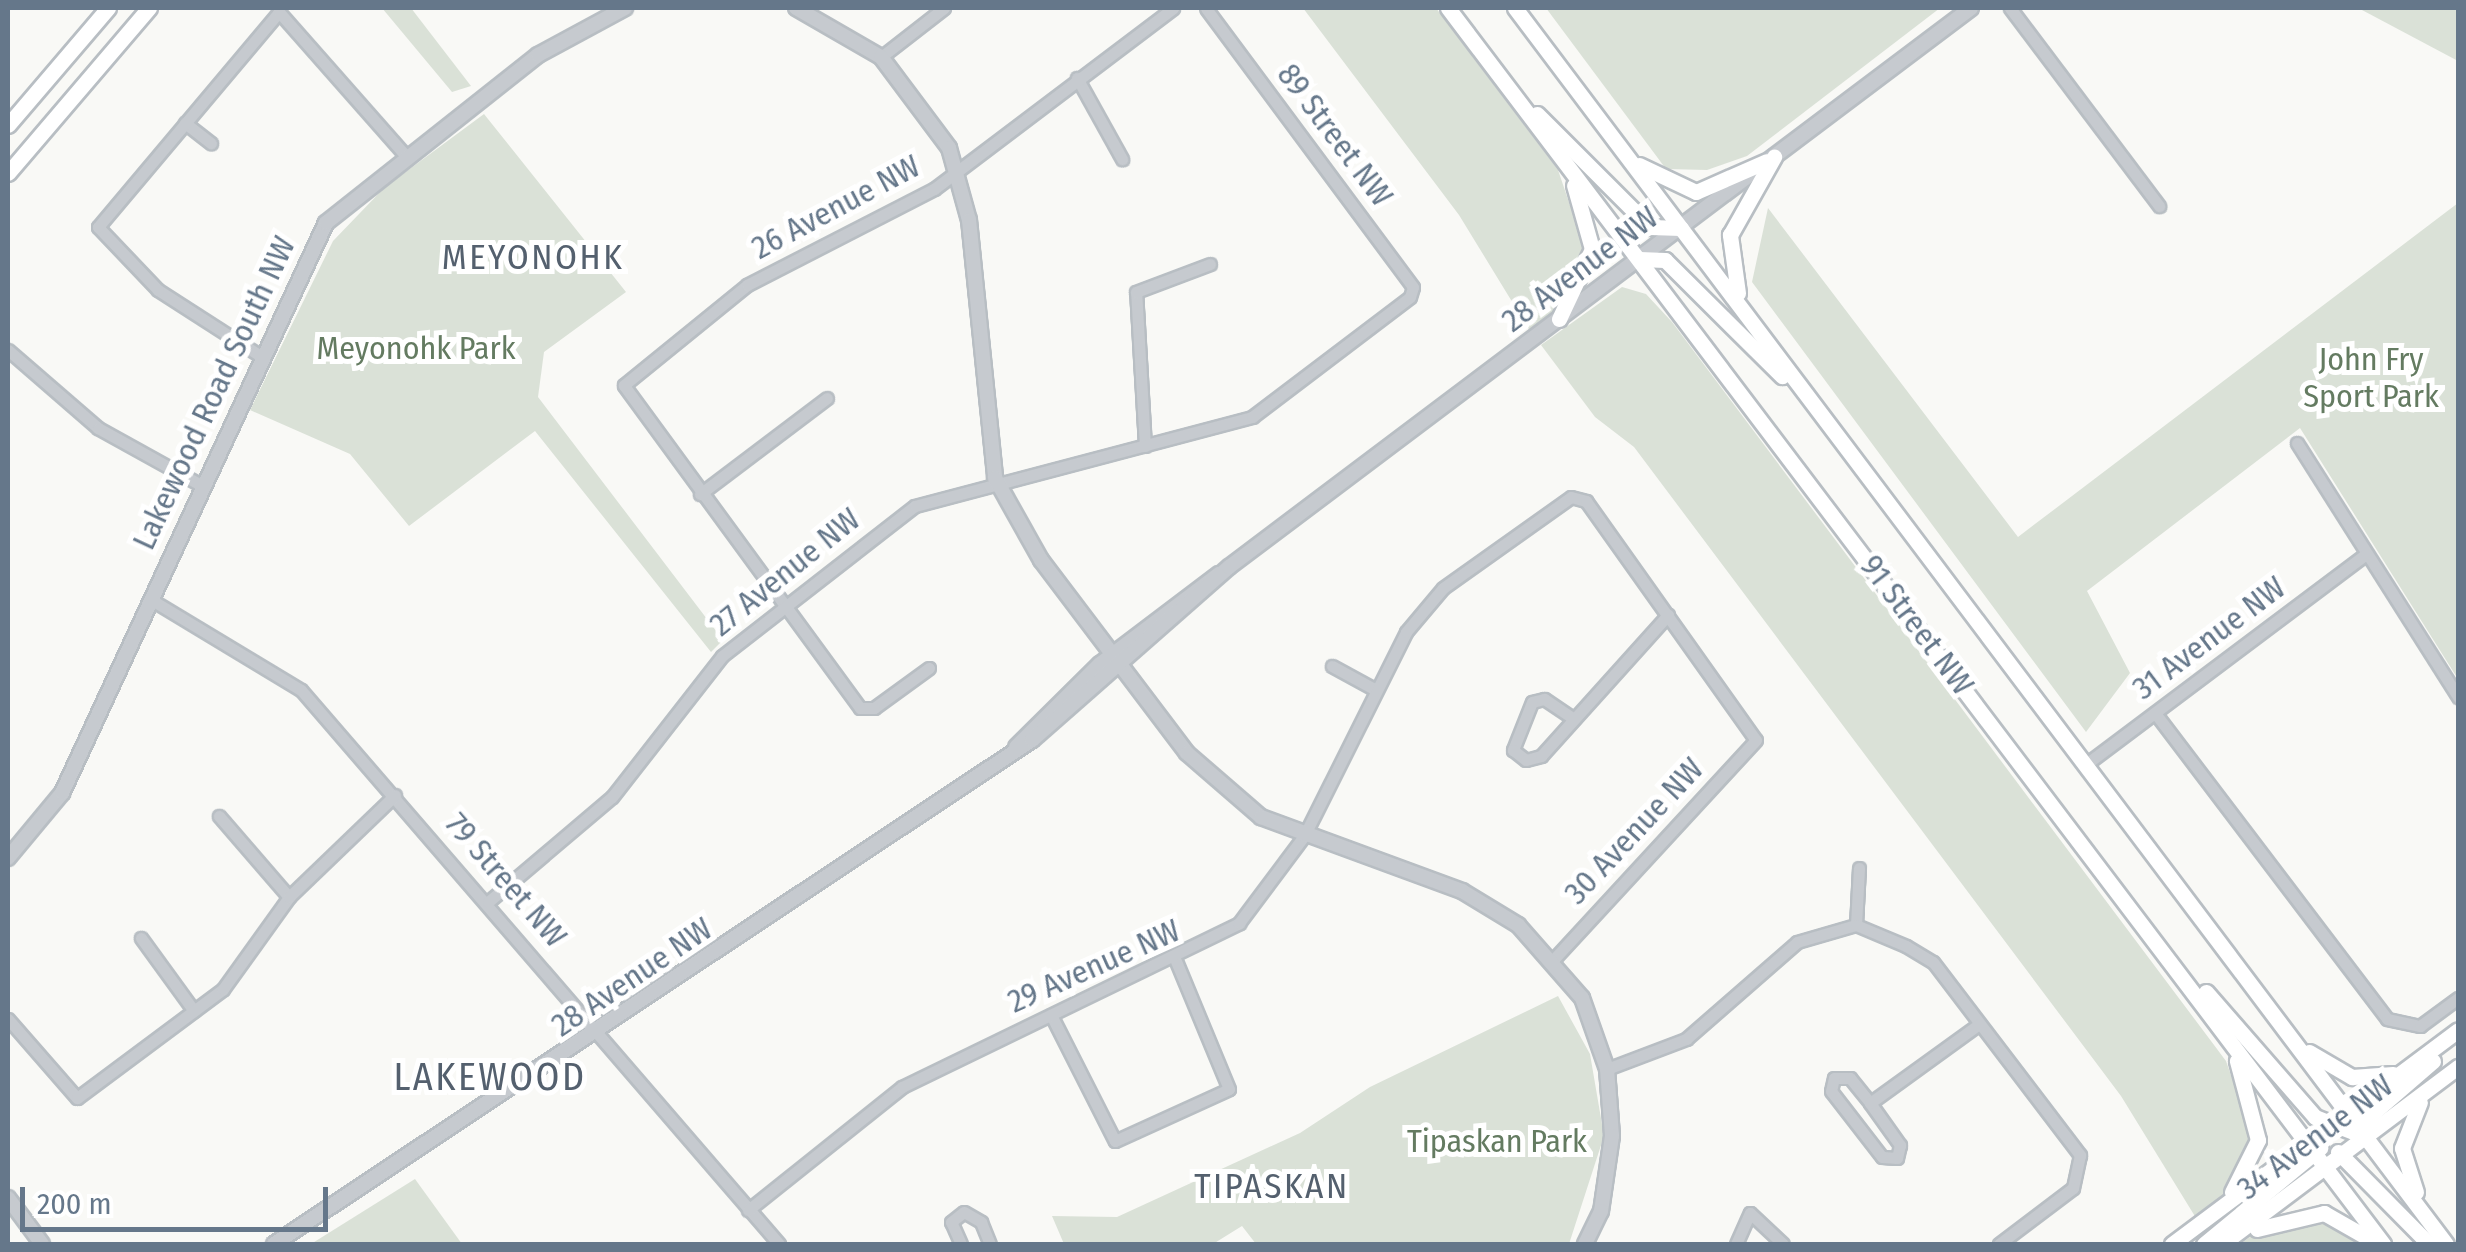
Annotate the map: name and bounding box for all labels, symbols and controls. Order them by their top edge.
street label: 89 Street NW [1269,56,1401,214]
street label: 26 Avenue NW [746,147,926,267]
street label: 28 Avenue NW [1495,198,1665,340]
street label: Lakewood Road South NW [125,230,303,556]
district label: MEYONOHK [442,236,624,278]
park label: Meyonohk Park [316,329,516,367]
park label: John Fry Sport Park [2303,341,2439,416]
street label: 27 Avenue NW [702,500,868,644]
street label: 91 Street NW [1852,548,1982,702]
street label: 31 Avenue NW [2125,568,2293,708]
street label: 30 Avenue NW [1557,750,1711,912]
street label: 79 Street NW [437,805,575,955]
street label: 28 Avenue NW [545,909,719,1045]
street label: 29 Avenue NW [1002,911,1186,1021]
district label: LAKEWOOD [393,1055,587,1101]
street label: 34 Avenue NW [2230,1066,2400,1208]
park label: Tipaskan Park [1407,1122,1587,1160]
district label: TIPASKAN [1194,1165,1350,1207]
scale bar [25,1167,332,1229]
text: 200 m [37,1186,112,1222]

